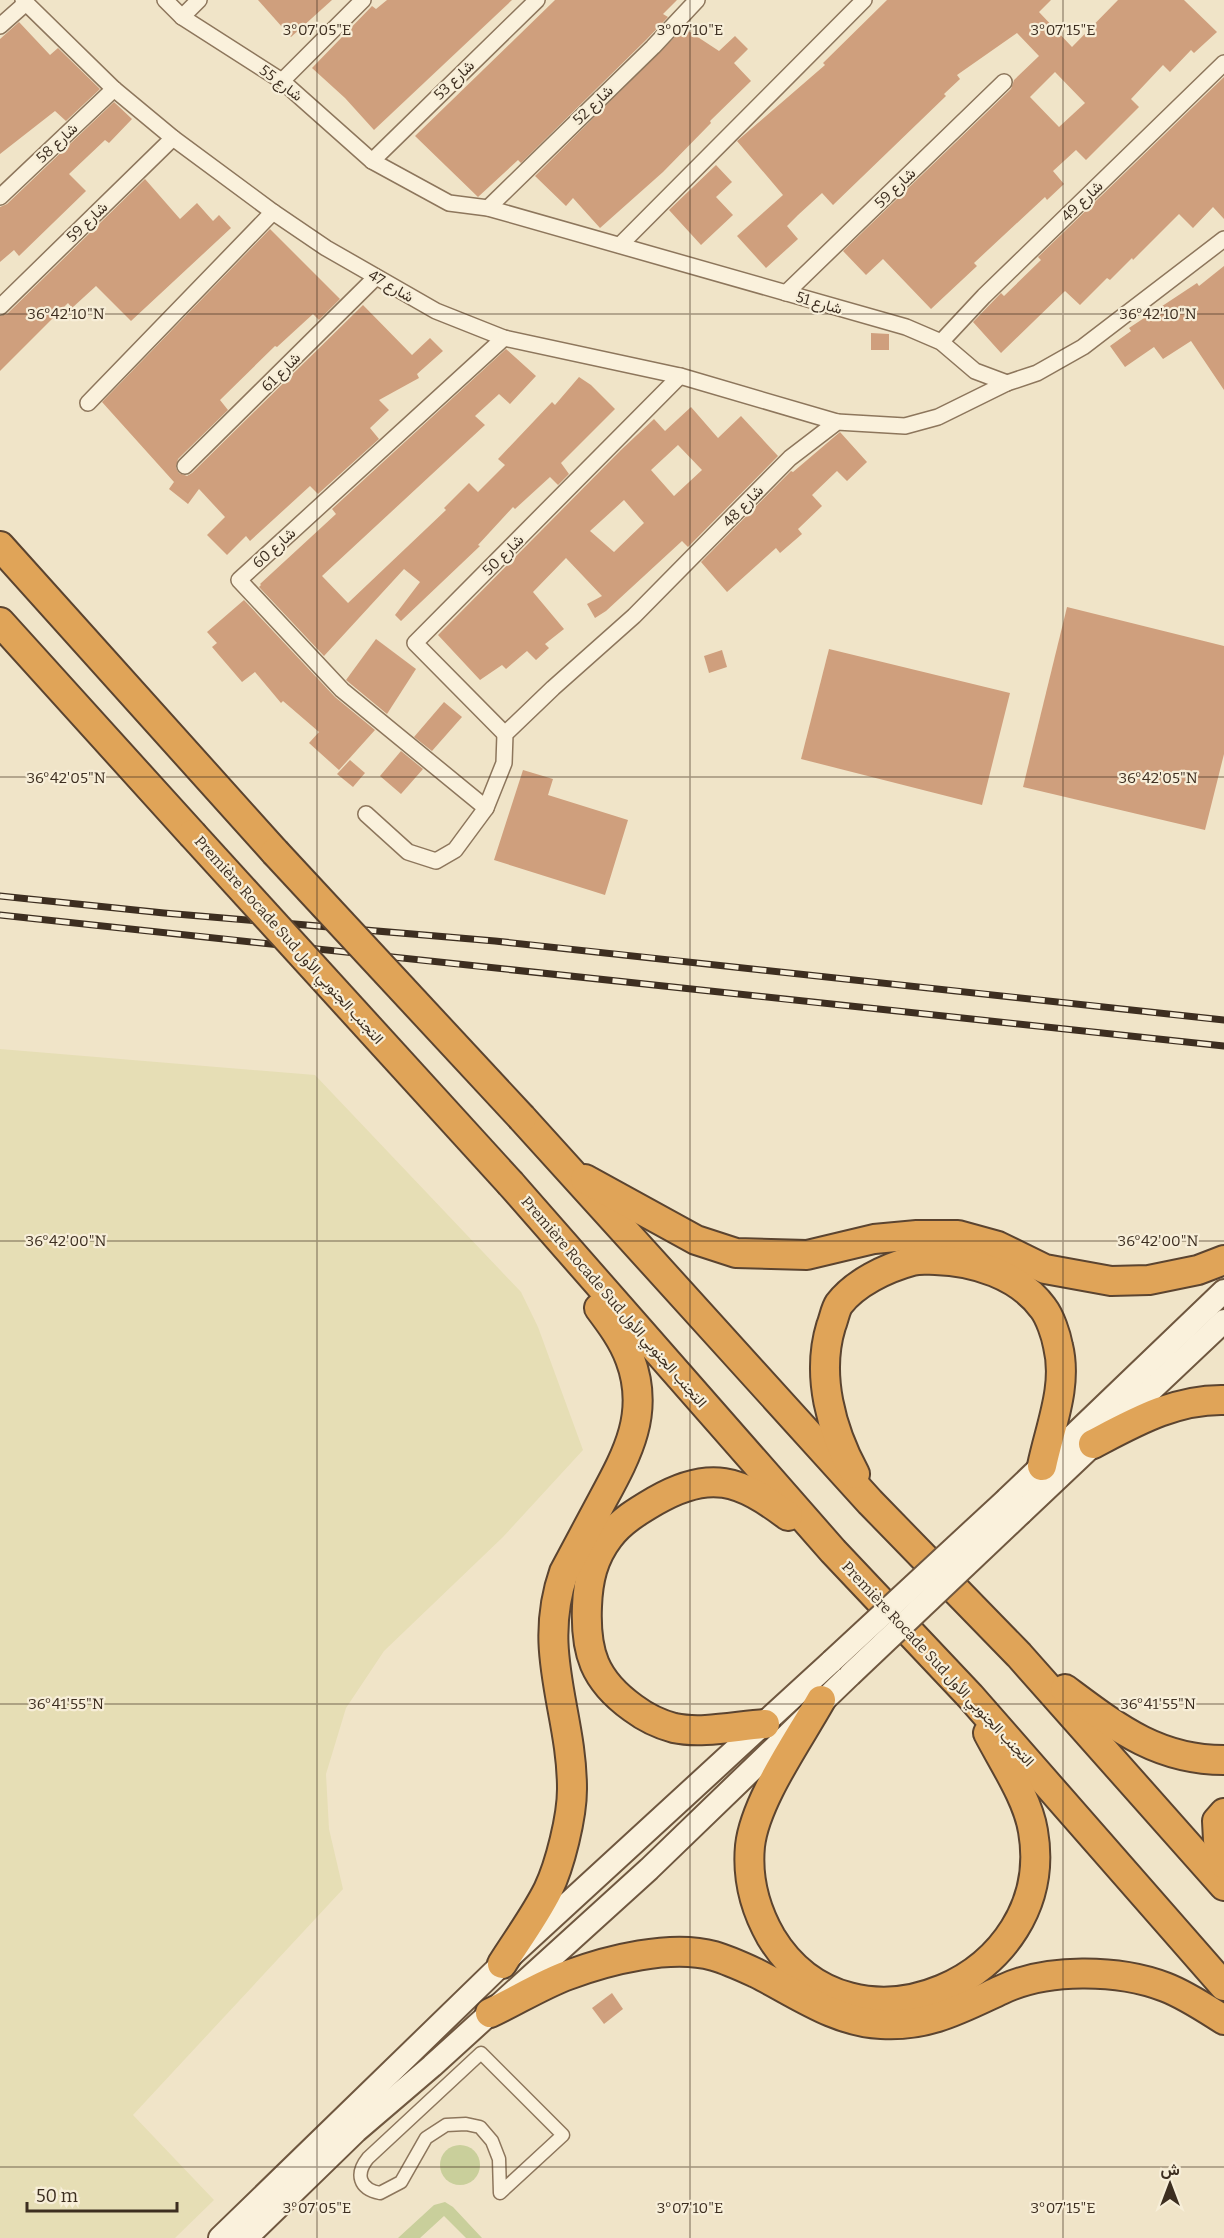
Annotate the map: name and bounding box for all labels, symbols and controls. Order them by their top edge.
text: 3°07'05"E [283,21,351,39]
text: 3°07'10"E [657,21,723,39]
text: 3°07'15"E [1030,21,1096,39]
street label: شارع 53 [430,56,480,105]
street label: شارع 55 [255,61,306,107]
street label: شارع 52 [569,81,618,130]
street label: شارع 58 [33,119,83,168]
street label: شارع 59 [871,164,921,213]
street label: شارع 49 [1058,177,1108,227]
street label: شارع 59 [63,198,113,247]
street label: شارع 47 [364,266,417,308]
street label: شارع 51 [793,288,844,320]
text: 36°42'10"N [27,305,105,323]
text: 36°42'10"N [1119,305,1197,323]
street label: شارع 61 [258,349,306,397]
street label: شارع 48 [719,481,769,532]
street label: شارع 60 [249,524,301,573]
street label: شارع 50 [479,531,529,581]
text: 36°42'05"N [26,769,106,787]
text: 36°42'05"N [1118,769,1198,787]
street label: Première Rocade Sud التجنب الجنوبي الأول [188,832,387,1050]
street label: Première Rocade Sud التجنب الجنوبي الأول [514,1193,711,1414]
text: 36°42'00"N [26,1232,107,1250]
text: 36°42'00"N [1118,1232,1199,1250]
street label: Première Rocade Sud التجنب الجنوبي الأول [835,1558,1038,1773]
text: 36°41'55"N [28,1695,104,1713]
text: 36°41'55"N [1120,1695,1196,1713]
north arrow [1140,2154,1200,2214]
text: ش [1160,2160,1180,2179]
scale bar [27,2175,177,2213]
text: 50 m [36,2185,78,2207]
text: 3°07'05"E [283,2199,351,2217]
text: 3°07'10"E [657,2199,723,2217]
text: 3°07'15"E [1030,2199,1096,2217]

